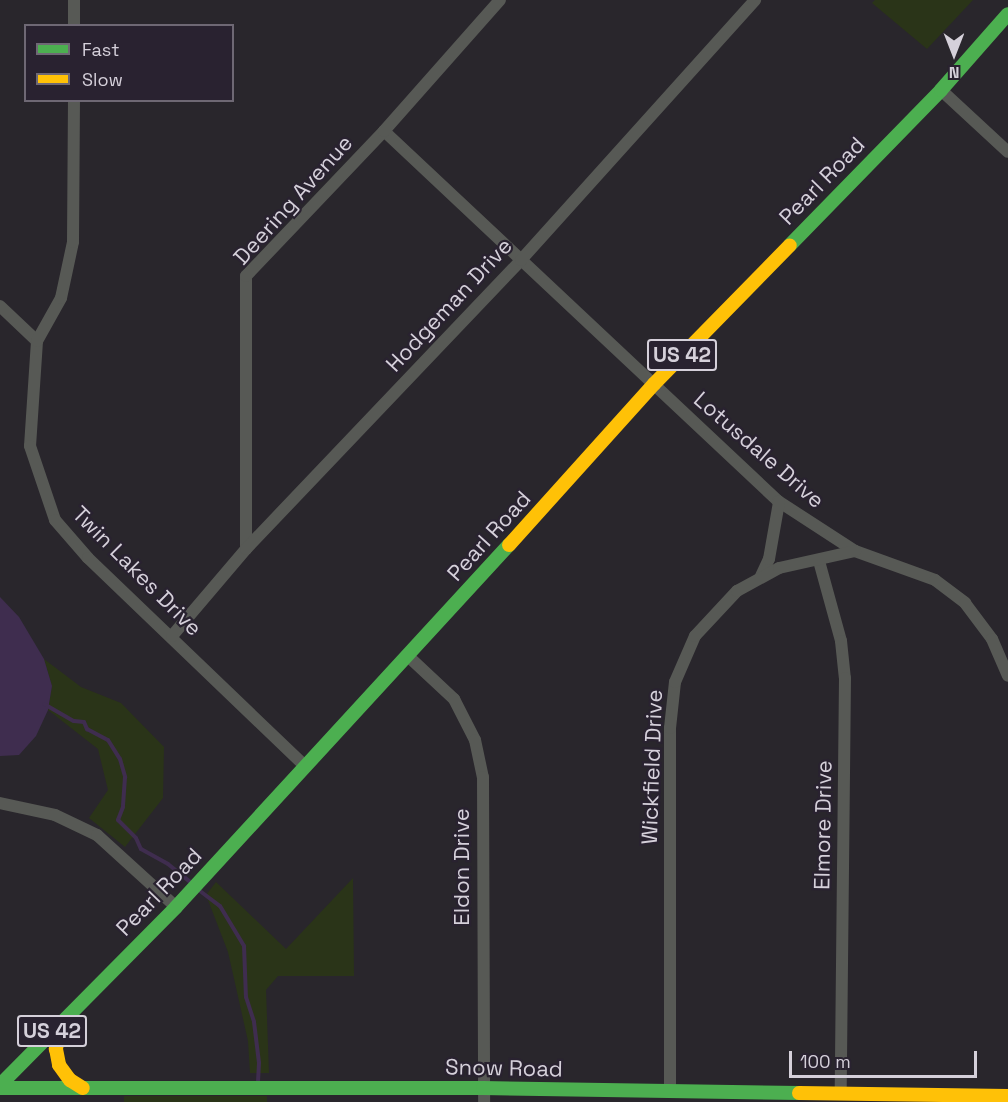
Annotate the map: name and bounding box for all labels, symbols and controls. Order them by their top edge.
legend [24,24,234,102]
north arrow [924,24,984,84]
text: Fast [82,38,119,61]
text: N [949,62,959,83]
text: Slow [82,68,123,91]
street label: Deering Avenue [228,130,358,270]
street label: Pearl Road [774,132,870,230]
street label: Hodgeman Drive [380,233,518,377]
road number: US 42 [646,337,718,373]
street label: Lotusdale Drive [689,386,829,514]
street label: Pearl Road [442,486,536,586]
street label: Twin Lakes Drive [67,501,207,641]
street label: Wickfield Drive [636,689,668,845]
street label: Elmore Drive [809,760,837,890]
street label: Eldon Drive [449,808,475,926]
street label: Pearl Road [111,843,207,941]
road number: US 42 [16,1013,88,1049]
scale bar [792,1039,980,1077]
text: 100 m [800,1050,851,1073]
street label: Snow Road [445,1054,563,1082]

